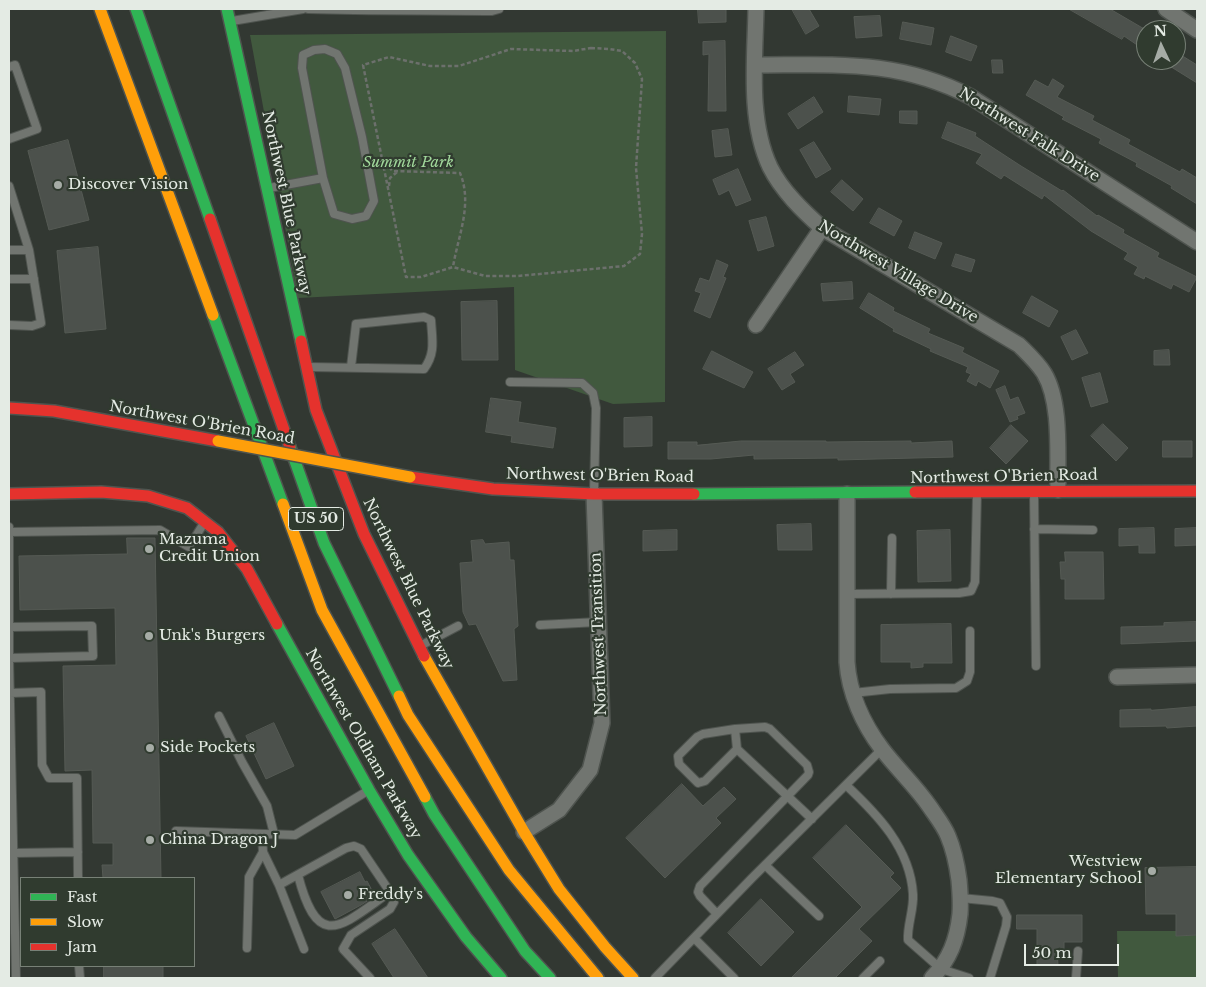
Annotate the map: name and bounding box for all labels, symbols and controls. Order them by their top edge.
north arrow [1136,20,1186,70]
text: N [1153,22,1167,40]
street label: Northwest Falk Drive [955,84,1103,186]
street label: Northwest Blue Parkway [258,109,314,297]
park label: Summit Park [362,154,454,172]
place label: Discover Vision [68,176,188,194]
marker: Discover Vision [52,179,64,191]
street label: Northwest Village Drive [815,217,981,327]
street label: Northwest O'Brien Road [108,398,296,448]
street label: Northwest O'Brien Road [506,465,694,487]
street label: Northwest O'Brien Road [910,466,1098,488]
street label: Northwest Blue Parkway [359,496,457,672]
road number: US 50 [288,508,344,530]
place label: Mazuma Credit Union [159,531,260,566]
marker: Mazuma Credit Union [143,543,155,555]
street label: Northwest Transition [587,552,611,716]
place label: Unk's Burgers [159,627,265,645]
marker: Unk's Burgers [143,630,155,642]
street label: Northwest Oldham Parkway [301,646,425,842]
place label: Side Pockets [160,739,255,757]
marker: Side Pockets [144,742,156,754]
place label: China Dragon J [160,831,278,849]
marker: China Dragon J [144,834,156,846]
place label: Westview Elementary School [995,853,1142,888]
marker: Westview Elementary School [1146,865,1158,877]
legend [20,877,195,967]
place label: Freddy's [358,886,423,904]
text: Fast [67,887,97,906]
marker: Freddy's [342,889,354,901]
text: Slow [67,912,104,931]
scale bar [1026,934,1121,966]
text: Jam [67,937,97,956]
text: 50 m [1032,943,1072,962]

